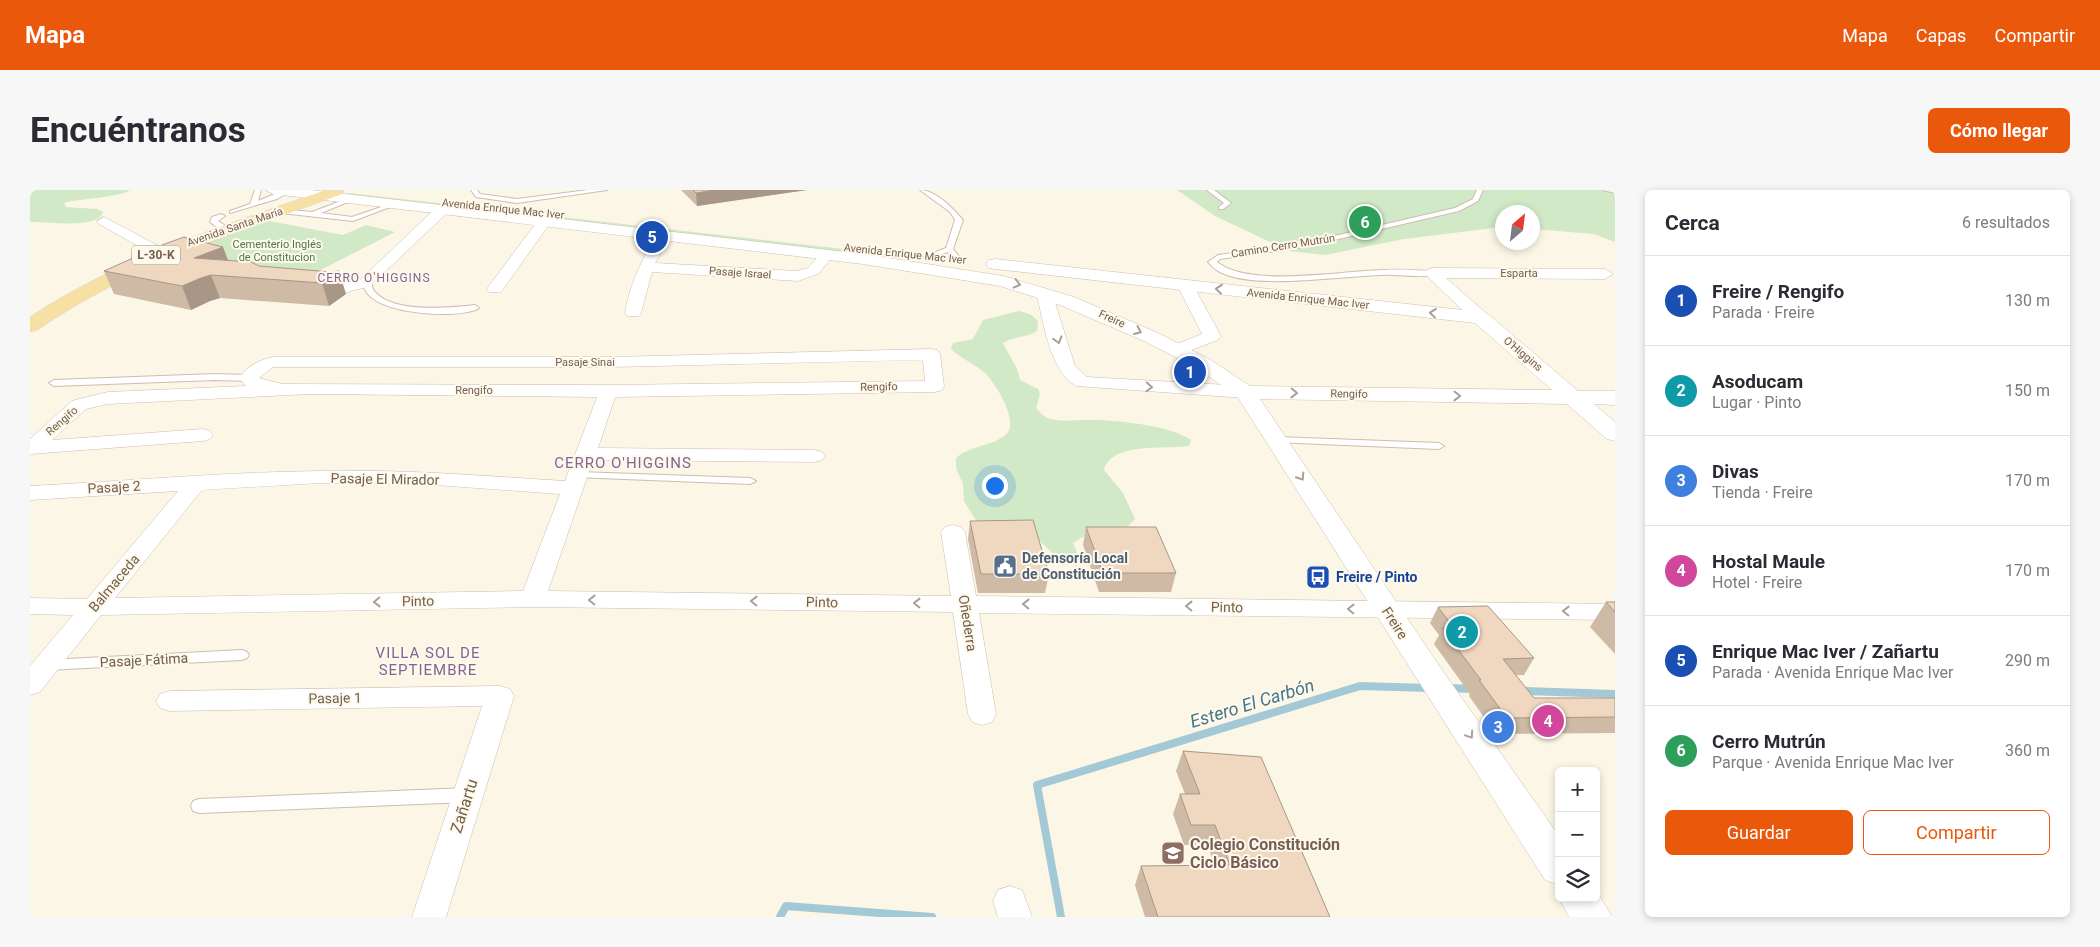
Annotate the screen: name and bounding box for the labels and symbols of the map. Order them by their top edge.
street label: Avenida Enrique Mac Iver [441,196,565,222]
pin: 6 [1349,203,1381,241]
street label: Avenida Santa María [185,204,285,250]
north arrow [1495,205,1540,250]
pin: 5 [636,218,668,256]
street label: Camino Cerro Mutrún [1230,231,1336,261]
park label: Cementerio Inglés de Constitucion [233,238,322,264]
street label: Avenida Enrique Mac Iver [843,241,967,267]
road number: L-30-K [132,246,180,264]
street label: Pasaje Israel [708,264,772,282]
street label: Esparta [1500,267,1538,280]
district label: CERRO O'HIGGINS [317,271,431,285]
one-way arrow [1012,278,1021,289]
one-way arrow [1215,284,1223,295]
street label: Avenida Enrique Mac Iver [1246,286,1370,312]
street label: Freire [1097,307,1127,331]
one-way arrow [1429,308,1437,319]
one-way arrow [1133,325,1142,335]
street label: O'Higgins [1501,334,1545,374]
one-way arrow [1053,335,1063,343]
pin: 1 [1174,353,1206,391]
street label: Pasaje Sinai [555,356,615,369]
street label: Rengifo [860,380,898,394]
one-way arrow [1145,382,1153,392]
street label: Rengifo [455,384,493,397]
street label: Rengifo [1330,387,1368,401]
one-way arrow [1290,388,1298,398]
one-way arrow [1453,391,1461,401]
street label: Rengifo [44,404,80,438]
district label: CERRO O'HIGGINS [554,454,692,472]
street label: Pasaje El Mirador [331,470,440,488]
one-way arrow [1294,472,1304,481]
your location [982,473,1008,499]
street label: Pasaje 2 [87,478,141,496]
place label: Defensoría Local de Constitución [1022,550,1128,582]
street label: Balmaceda [85,551,143,615]
public building icon: Defensoría Local de Constitución [992,553,1018,579]
bus stop icon: Freire / Pinto [1305,564,1331,590]
place label: Freire / Pinto [1336,569,1418,585]
street label: Pinto [402,593,434,609]
street label: Pinto [806,594,838,610]
street label: Oñederra [956,594,980,652]
one-way arrow [588,595,596,605]
one-way arrow [750,596,758,606]
one-way arrow [373,597,380,607]
one-way arrow [913,598,920,608]
one-way arrow [1022,599,1030,609]
street label: Pinto [1211,599,1243,615]
one-way arrow [1185,601,1192,611]
one-way arrow [1347,603,1355,614]
street label: Freire [1379,604,1411,642]
one-way arrow [1562,606,1570,616]
pin: 2 [1446,613,1478,651]
district label: VILLA SOL DE SEPTIEMBRE [376,644,480,679]
street label: Pasaje Fátima [99,650,189,670]
water label: Estero El Carbón [1187,674,1317,732]
street label: Pasaje 1 [308,690,362,706]
pin: 4 [1532,702,1564,740]
pin: 3 [1482,708,1514,746]
one-way arrow [1464,729,1473,739]
street label: Zañartu [446,777,482,835]
place label: Colegio Constitución Ciclo Básico [1190,835,1340,872]
school or university icon: Colegio Constitución Ciclo Básico [1160,840,1186,866]

